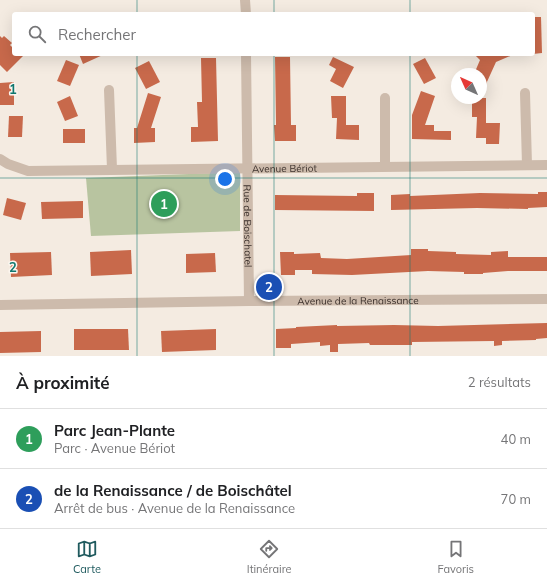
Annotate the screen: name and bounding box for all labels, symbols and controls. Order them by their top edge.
search box [12,12,535,56]
icon: search [26,23,48,45]
text: Rechercher [58,25,136,44]
north arrow [451,68,487,104]
text: 1 [9,81,17,97]
street label: Avenue Bériot [252,162,317,175]
your location [215,169,235,189]
street label: Rue de Boischatel [241,184,255,268]
pin: 1 [151,189,177,219]
text: 2 [9,259,17,275]
pin: 2 [256,272,282,302]
street label: Avenue de la Renaissance [297,294,419,308]
text: À proximité [16,372,110,393]
text: 2 résultats [468,374,531,390]
text: Parc Jean-Plante [54,421,175,440]
text: 1 [25,431,33,447]
text: 40 m [501,431,531,447]
text: Parc · Avenue Bériot [54,440,175,456]
text: de la Renaissance / de Boischâtel [54,481,292,500]
text: 2 [25,491,33,507]
text: 70 m [501,491,531,507]
text: Arrêt de bus · Avenue de la Renaissance [54,500,295,516]
tab: Carte [73,538,101,576]
tab: Itinéraire [247,538,292,576]
tab: Favoris [437,538,474,576]

